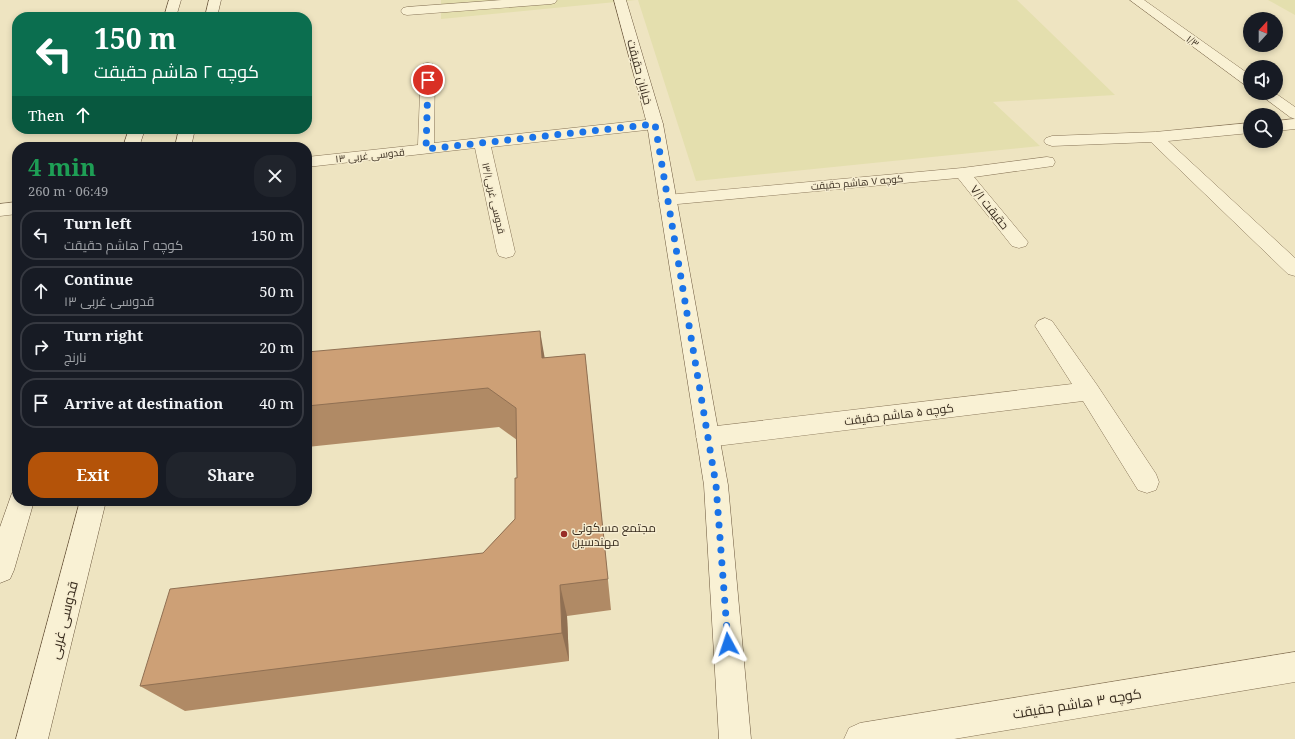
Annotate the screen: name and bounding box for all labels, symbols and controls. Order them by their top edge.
north arrow [1243,12,1283,52]
map controls [1243,12,1283,148]
text: 150 m [94,19,176,57]
icon: left [28,28,80,80]
street label: ۱/۳ [1184,32,1202,51]
street label: خیابان حقیقت [623,37,657,107]
text: کوچه ۲ هاشم حقیقت [94,59,259,83]
button: sound [1243,60,1283,100]
pin [411,63,445,97]
icon: arrive [417,69,439,91]
icon: ahead [72,104,94,126]
text: Then [28,105,64,125]
button: search [1243,108,1283,148]
street label: ۱۳ قدوسی غربی [335,144,405,166]
text: 4 min [28,150,96,183]
button: close [254,155,296,197]
street label: قدوسی غربی۱۳/۱ [479,161,509,235]
street label: کوچه ۷ هاشم حقیقت [810,171,904,194]
street label: حقیقت ۷/۱ [967,181,1013,233]
text: 260 m · 06:49 [28,182,108,200]
text: Turn left [64,213,132,233]
icon: left [30,224,52,246]
text: 150 m [251,225,294,245]
text: کوچه ۲ هاشم حقیقت [64,236,183,254]
text: Continue [64,269,133,289]
icon: ahead [30,280,52,302]
text: 50 m [259,281,294,301]
text: ۱۳ قدوسی غربی [64,292,154,310]
text: Turn right [64,325,143,345]
icon: right [30,336,52,358]
text: 20 m [259,337,294,357]
text: نارنج [64,348,86,366]
icon: arrive [30,392,52,414]
text: Arrive at destination [64,393,223,413]
text: 40 m [259,393,294,413]
street label: کوچه ۵ هاشم حقیقت [843,399,955,430]
button: Exit [28,452,158,498]
button: Share [166,452,296,498]
place label: مجتمع مسکونی مهندسین [572,519,656,550]
marker: مجتمع مسکونی مهندسین [559,529,569,539]
street label: قدوسی غربی [44,579,82,661]
position arrow [707,623,749,665]
street label: کوچه ۳ هاشم حقیقت [1011,683,1143,724]

